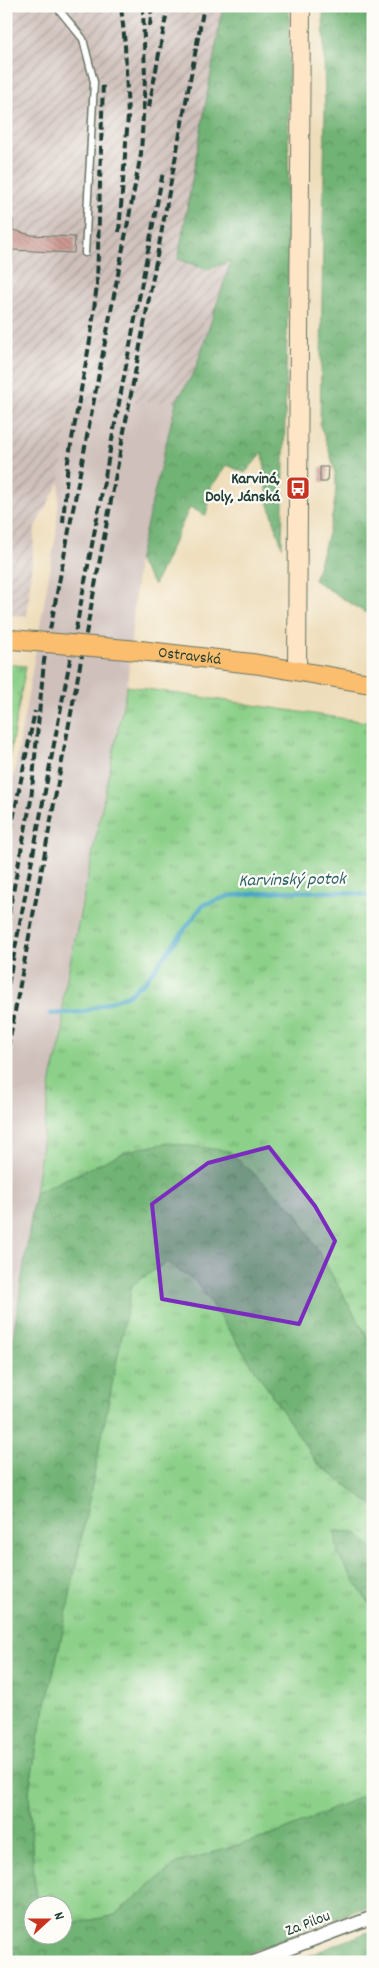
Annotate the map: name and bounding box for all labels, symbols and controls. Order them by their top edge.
place label: Karviná, Doly, Jánská [205,468,281,509]
bus stop icon: Karviná, Doly, Jánská [285,475,311,501]
street label: Ostravská [157,641,222,671]
water label: Karvinský potok [238,868,347,894]
north arrow [22,1896,72,1946]
street label: Za Pilou [282,1905,334,1943]
text: N [48,1909,69,1923]

